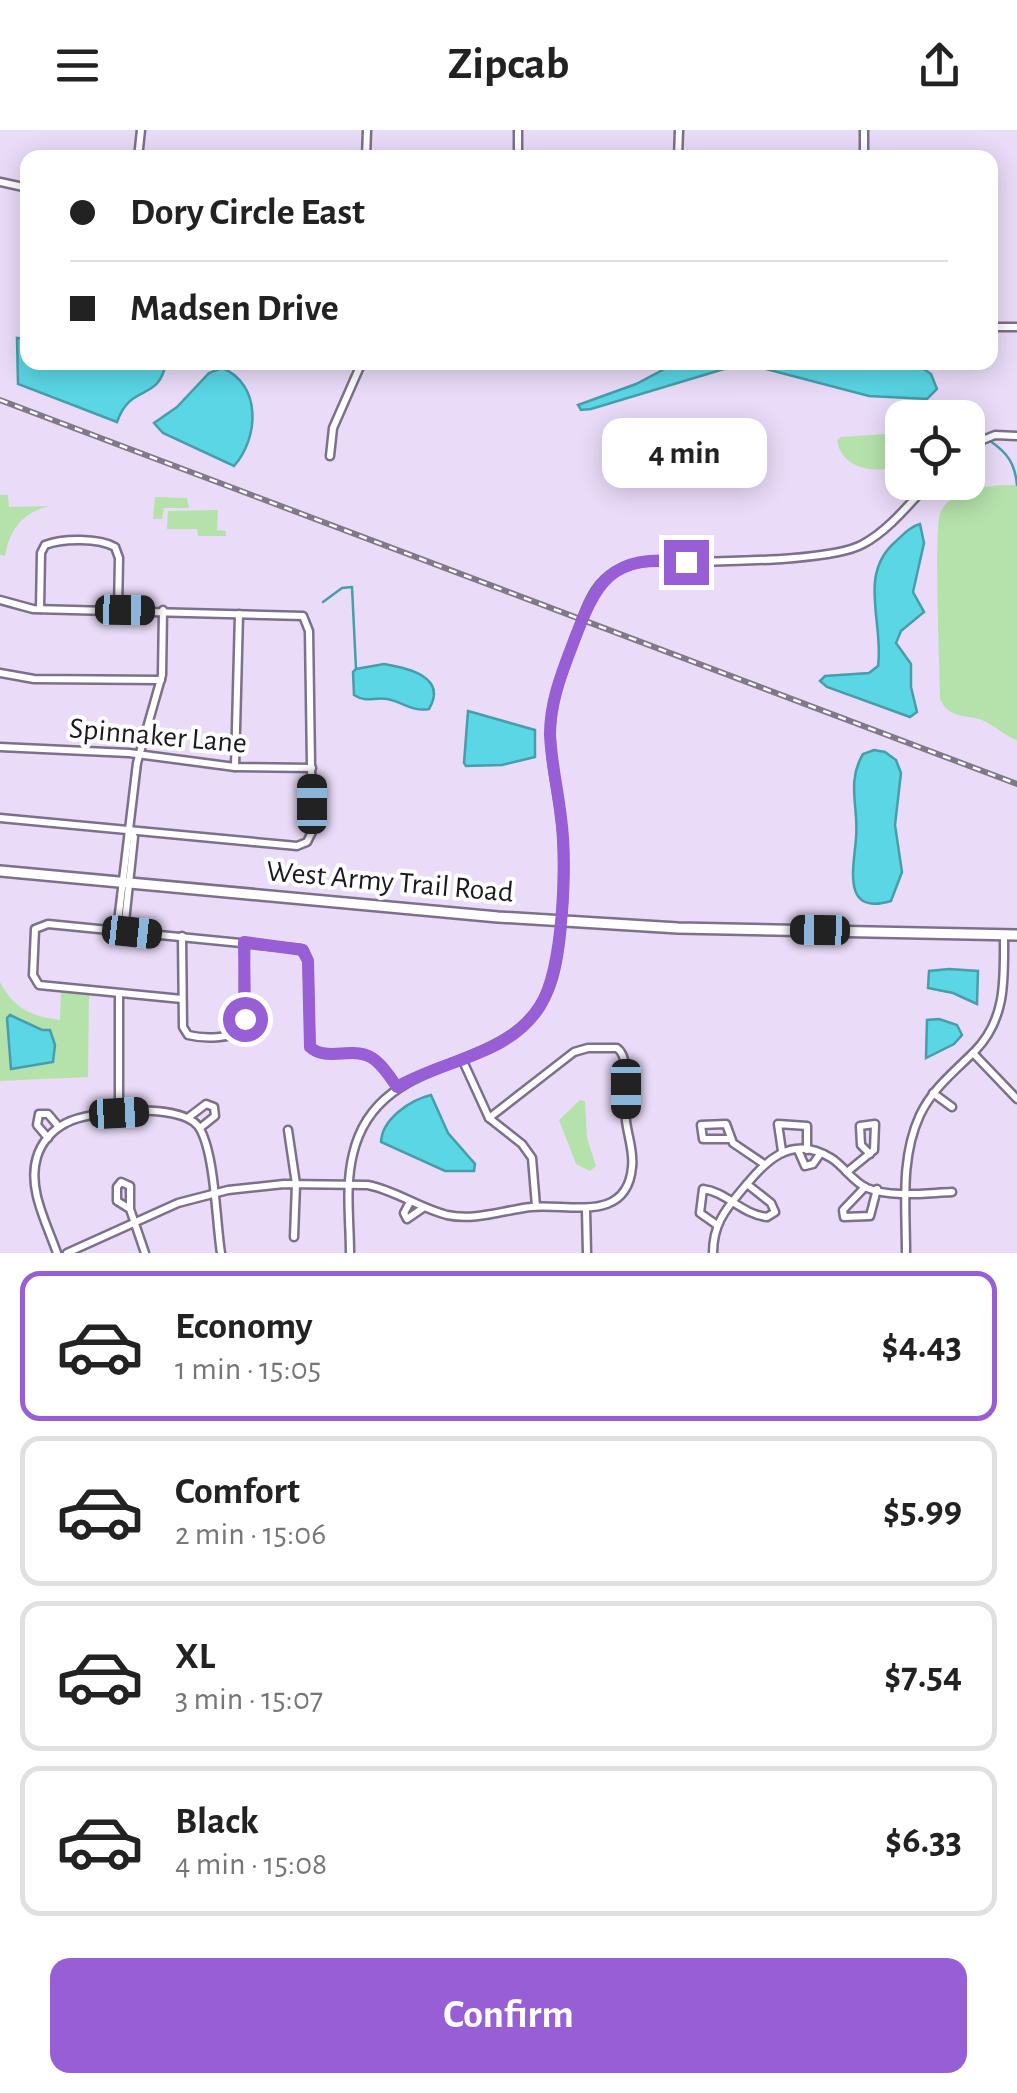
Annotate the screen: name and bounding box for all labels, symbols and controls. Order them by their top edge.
icon: menu [50,38,105,93]
icon: share [912,38,967,93]
text: Zipcab [448,42,569,87]
text: Dory Circle East [130,194,365,232]
text: Madsen Drive [130,290,339,328]
map controls [885,400,985,500]
button: locate [885,400,985,500]
callout: 4 min [604,417,768,487]
text: 4 min [648,437,721,469]
route end [664,540,709,585]
car [95,594,155,626]
street label: Spinnaker Lane [68,713,248,759]
car [297,774,327,834]
street label: West Army Trail Road [265,856,515,908]
car [101,914,163,950]
car [790,914,850,946]
route start [223,997,268,1042]
car [611,1059,641,1119]
car [88,1096,150,1130]
icon: car [55,1301,145,1391]
text: Economy [175,1308,313,1346]
text: $4.43 [882,1327,962,1365]
text: 1 min · 15:05 [175,1353,321,1385]
icon: car [55,1466,145,1556]
text: Comfort [175,1473,300,1511]
text: $5.99 [883,1492,962,1530]
text: 2 min · 15:06 [175,1518,326,1550]
icon: car [55,1631,145,1721]
text: XL [175,1638,215,1676]
text: $7.54 [884,1657,962,1695]
text: 3 min · 15:07 [175,1683,323,1715]
icon: car [55,1796,145,1886]
text: Black [175,1803,259,1841]
text: $6.33 [885,1822,962,1860]
text: 4 min · 15:08 [175,1848,327,1880]
button: Confirm [50,1958,967,2073]

